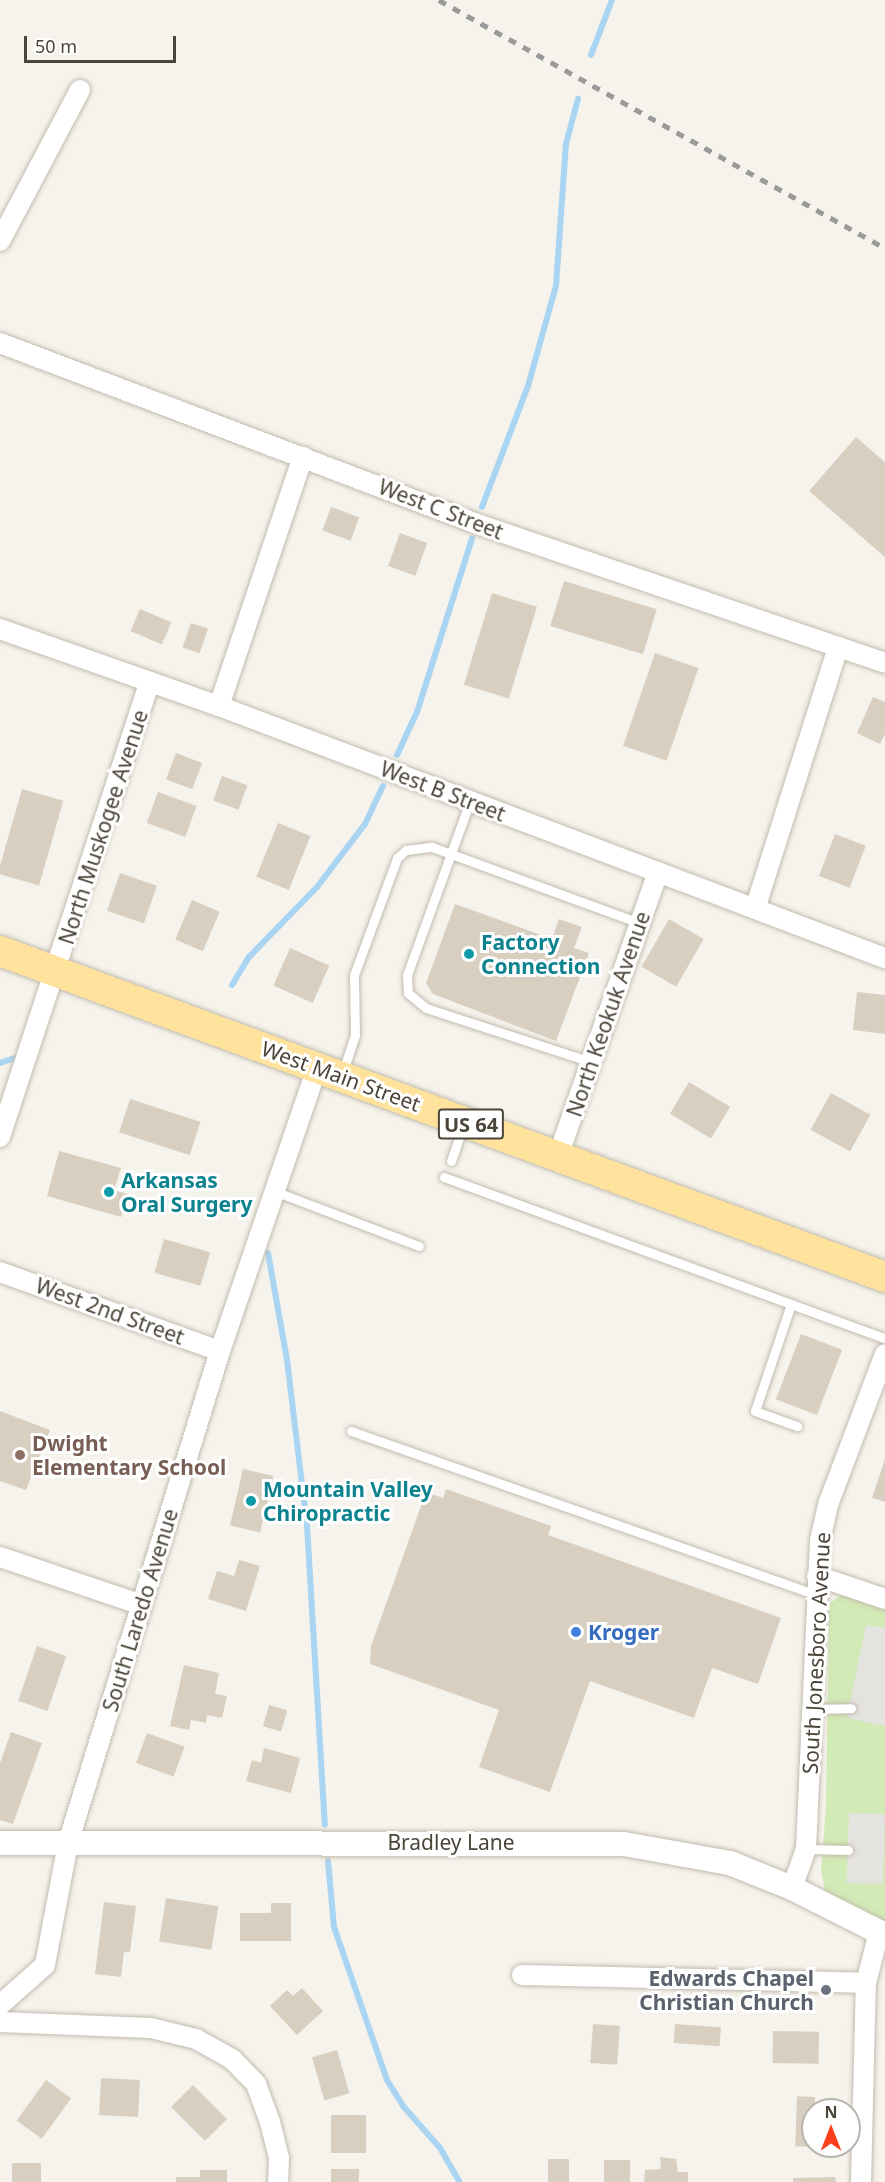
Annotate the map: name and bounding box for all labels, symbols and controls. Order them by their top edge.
scale bar [27,24,178,62]
text: 50 m [35,34,77,58]
street label: West C Street [375,474,507,544]
street label: North Muskogee Avenue [53,707,153,947]
street label: West B Street [377,756,509,826]
street label: North Keokuk Avenue [561,908,655,1120]
place label: Factory Connection [481,929,600,979]
marker: Factory Connection [462,947,476,961]
street label: West Main Street [258,1036,424,1116]
road number: US 64 [436,1107,506,1141]
place label: Arkansas Oral Surgery [121,1167,252,1217]
marker: Arkansas Oral Surgery [102,1185,116,1199]
street label: West 2nd Street [32,1272,188,1350]
place label: Dwight Elementary School [32,1430,226,1480]
marker: Dwight Elementary School [13,1448,27,1462]
place label: Mountain Valley Chiropractic [263,1476,433,1526]
marker: Mountain Valley Chiropractic [244,1494,258,1508]
street label: South Laredo Avenue [97,1505,183,1715]
street label: South Jonesboro Avenue [797,1531,835,1775]
place label: Kroger [588,1619,659,1645]
marker: Kroger [569,1625,583,1639]
street label: Bradley Lane [387,1829,515,1855]
place label: Edwards Chapel Christian Church [639,1965,814,2015]
marker: Edwards Chapel Christian Church [819,1983,833,1997]
north arrow [801,2098,861,2158]
text: N [824,2101,838,2123]

